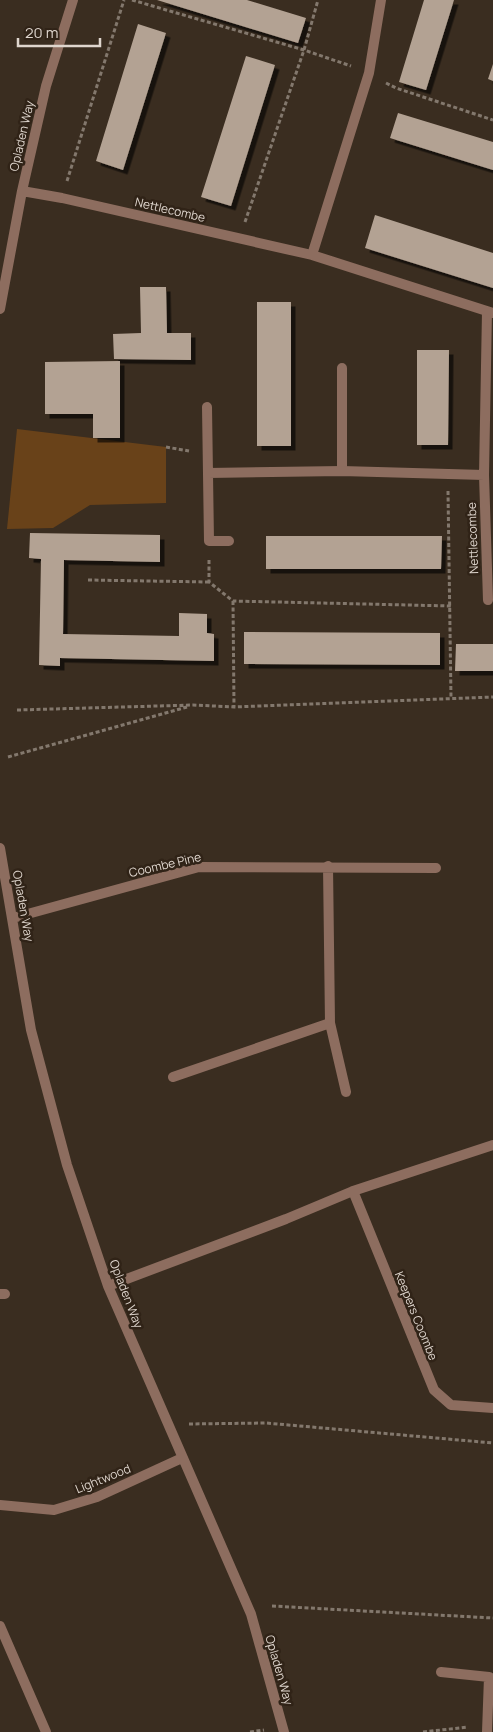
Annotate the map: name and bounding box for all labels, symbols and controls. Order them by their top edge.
scale bar [18,15,100,47]
text: 20 m [25,22,58,43]
street label: Opladen Way [5,98,38,173]
street label: Nettlecombe [133,193,207,226]
street label: Nettlecombe [463,502,482,574]
street label: Coombe Pine [127,848,203,881]
street label: Opladen Way [9,869,38,944]
street label: Opladen Way [106,1257,148,1331]
street label: Keepers Coombe [391,1269,442,1363]
street label: Lightwood [73,1460,133,1497]
street label: Opladen Way [261,1633,298,1707]

